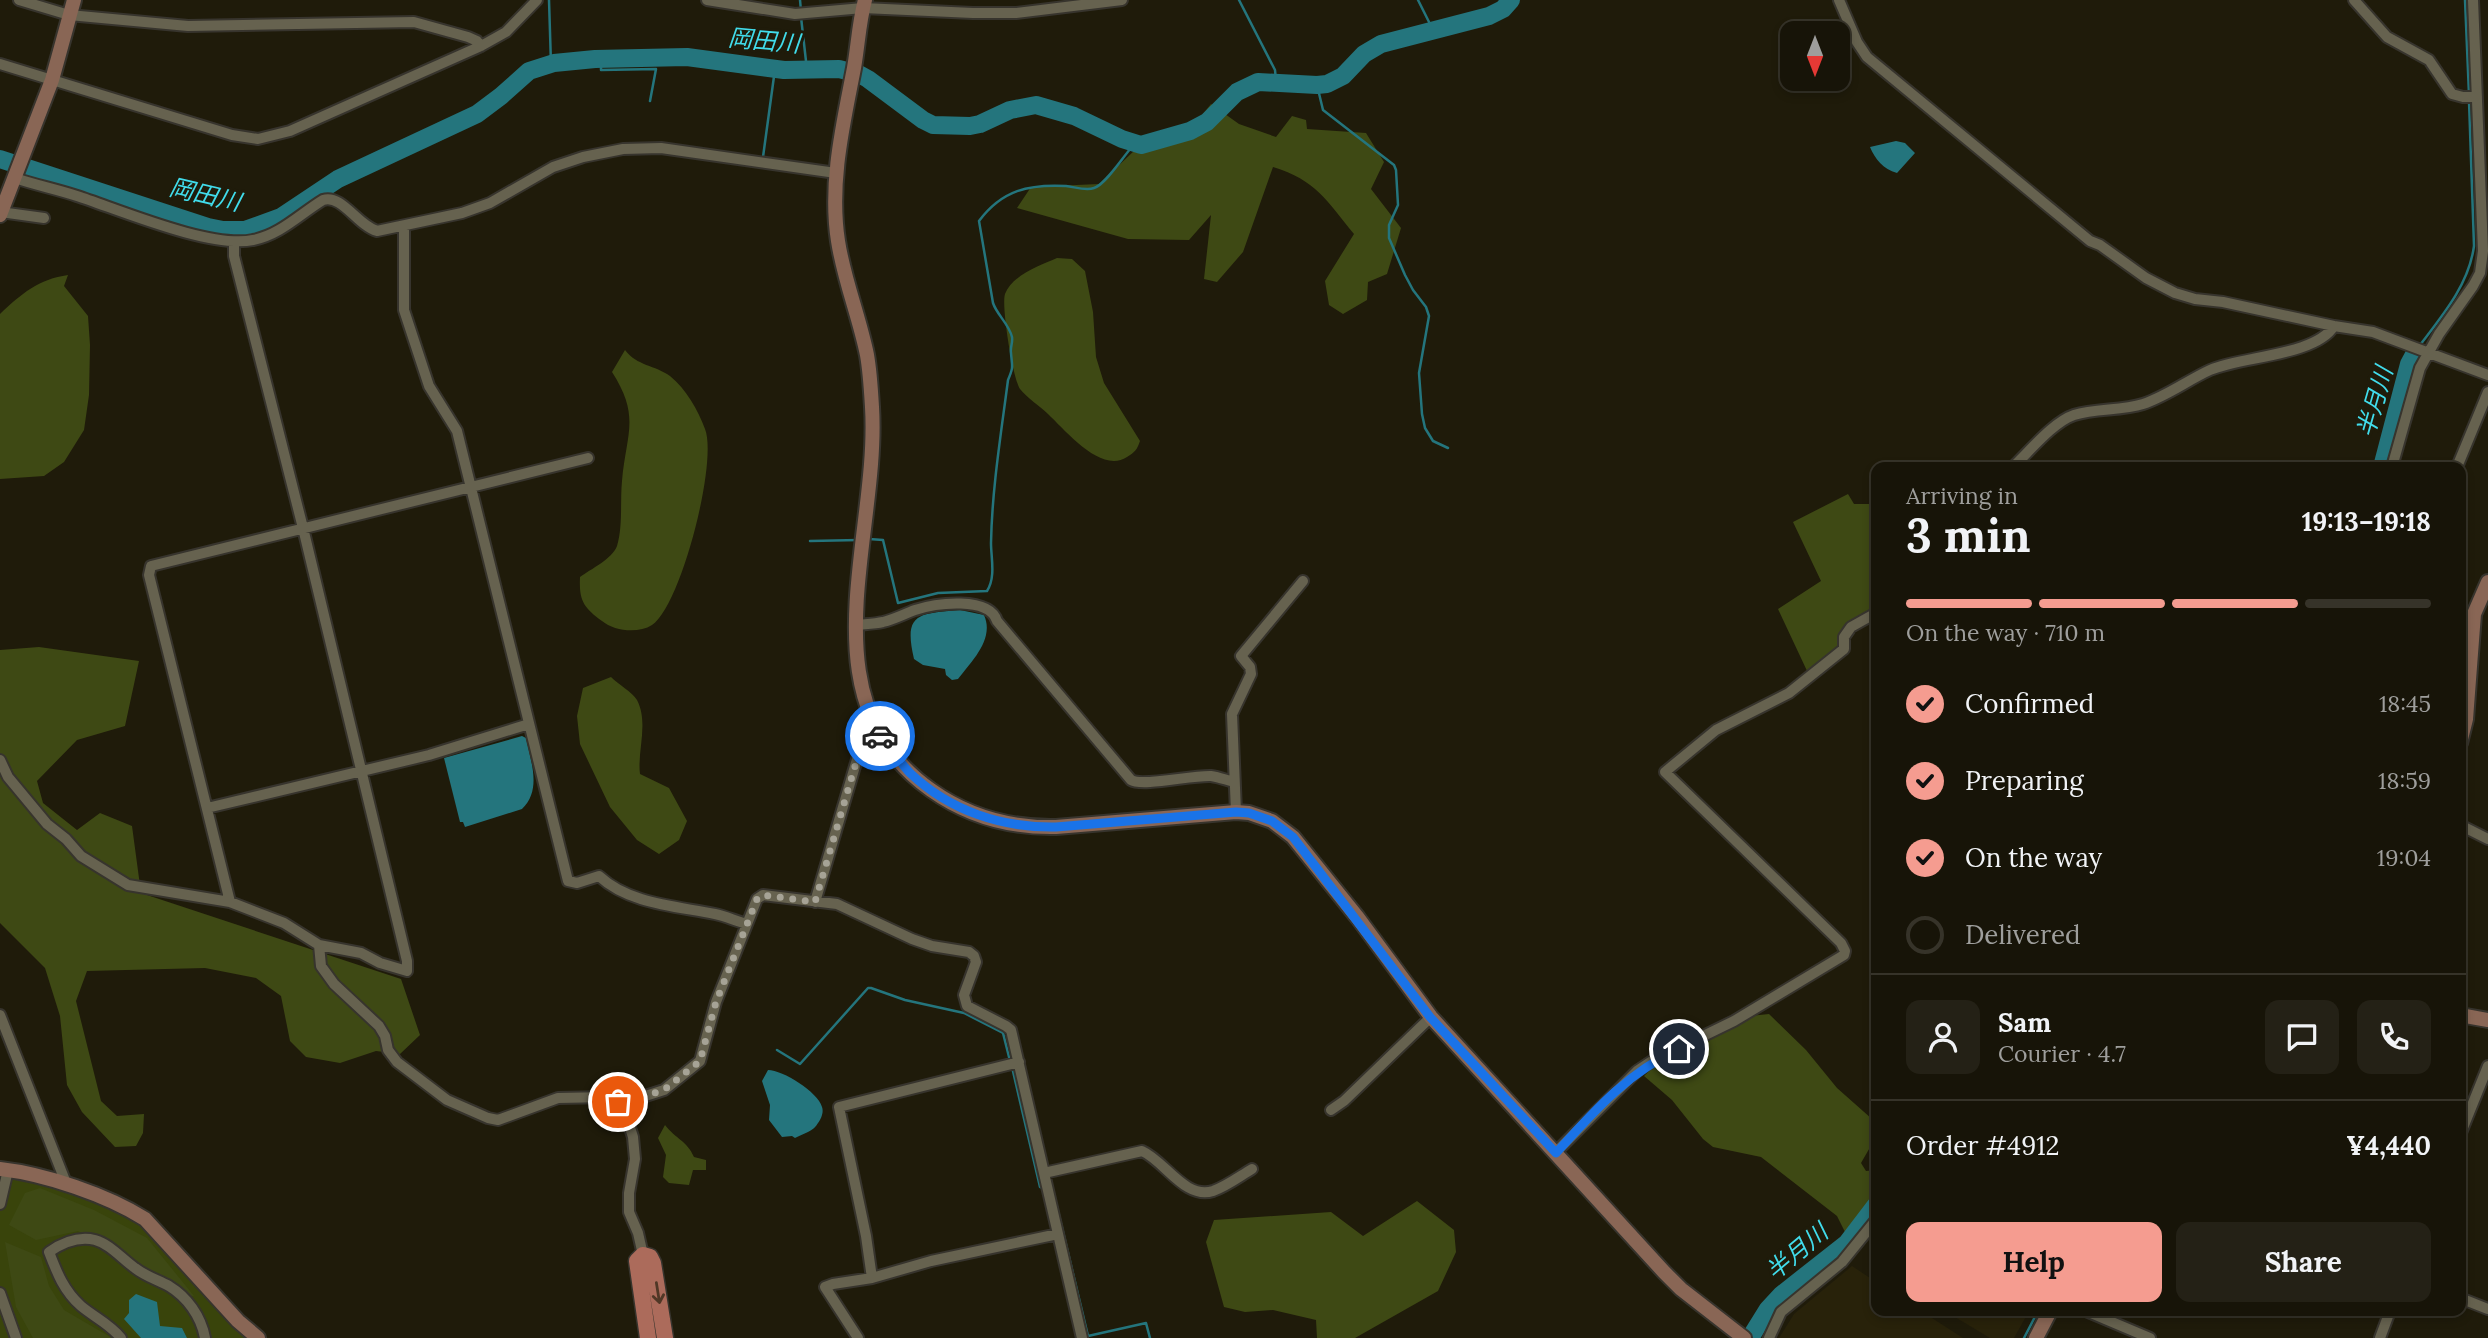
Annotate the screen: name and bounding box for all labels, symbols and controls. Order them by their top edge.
north arrow [1780,21,1850,91]
map controls [1780,21,1850,91]
water label: 岡田川 [727,22,804,59]
water label: 岡田川 [167,171,247,218]
water label: 半月川 [2350,360,2400,441]
text: Arriving in [1906,481,2018,510]
text: 19:13–19:18 [2302,505,2431,538]
text: 3 min [1906,506,2031,565]
text: On the way · 710 m [1906,618,2105,647]
icon: check [1906,685,1944,723]
text: Confirmed [1965,687,2094,720]
text: 18:45 [2379,689,2431,718]
courier [845,701,915,771]
icon: car [861,717,899,755]
icon: check [1906,762,1944,800]
text: Preparing [1965,764,2084,797]
text: 18:59 [2378,766,2431,795]
icon: check [1906,839,1944,877]
text: On the way [1965,841,2102,874]
text: 19:04 [2377,843,2431,872]
text: Delivered [1965,918,2081,951]
button: person [1906,1000,1980,1074]
button: chat [2265,1000,2339,1074]
button: phone [2357,1000,2431,1074]
text: Sam [1998,1006,2051,1039]
pin [1649,1019,1709,1079]
icon: home [1660,1030,1698,1068]
text: Courier · 4.7 [1998,1039,2126,1068]
pin [588,1072,648,1132]
icon: bag [599,1083,637,1121]
text: Order #4912 [1906,1129,2060,1162]
text: ¥4,440 [2346,1129,2431,1162]
water label: 半月川 [1759,1215,1837,1287]
button: Help [1906,1222,2162,1302]
button: Share [2176,1222,2431,1302]
one-way arrow [652,1281,665,1304]

